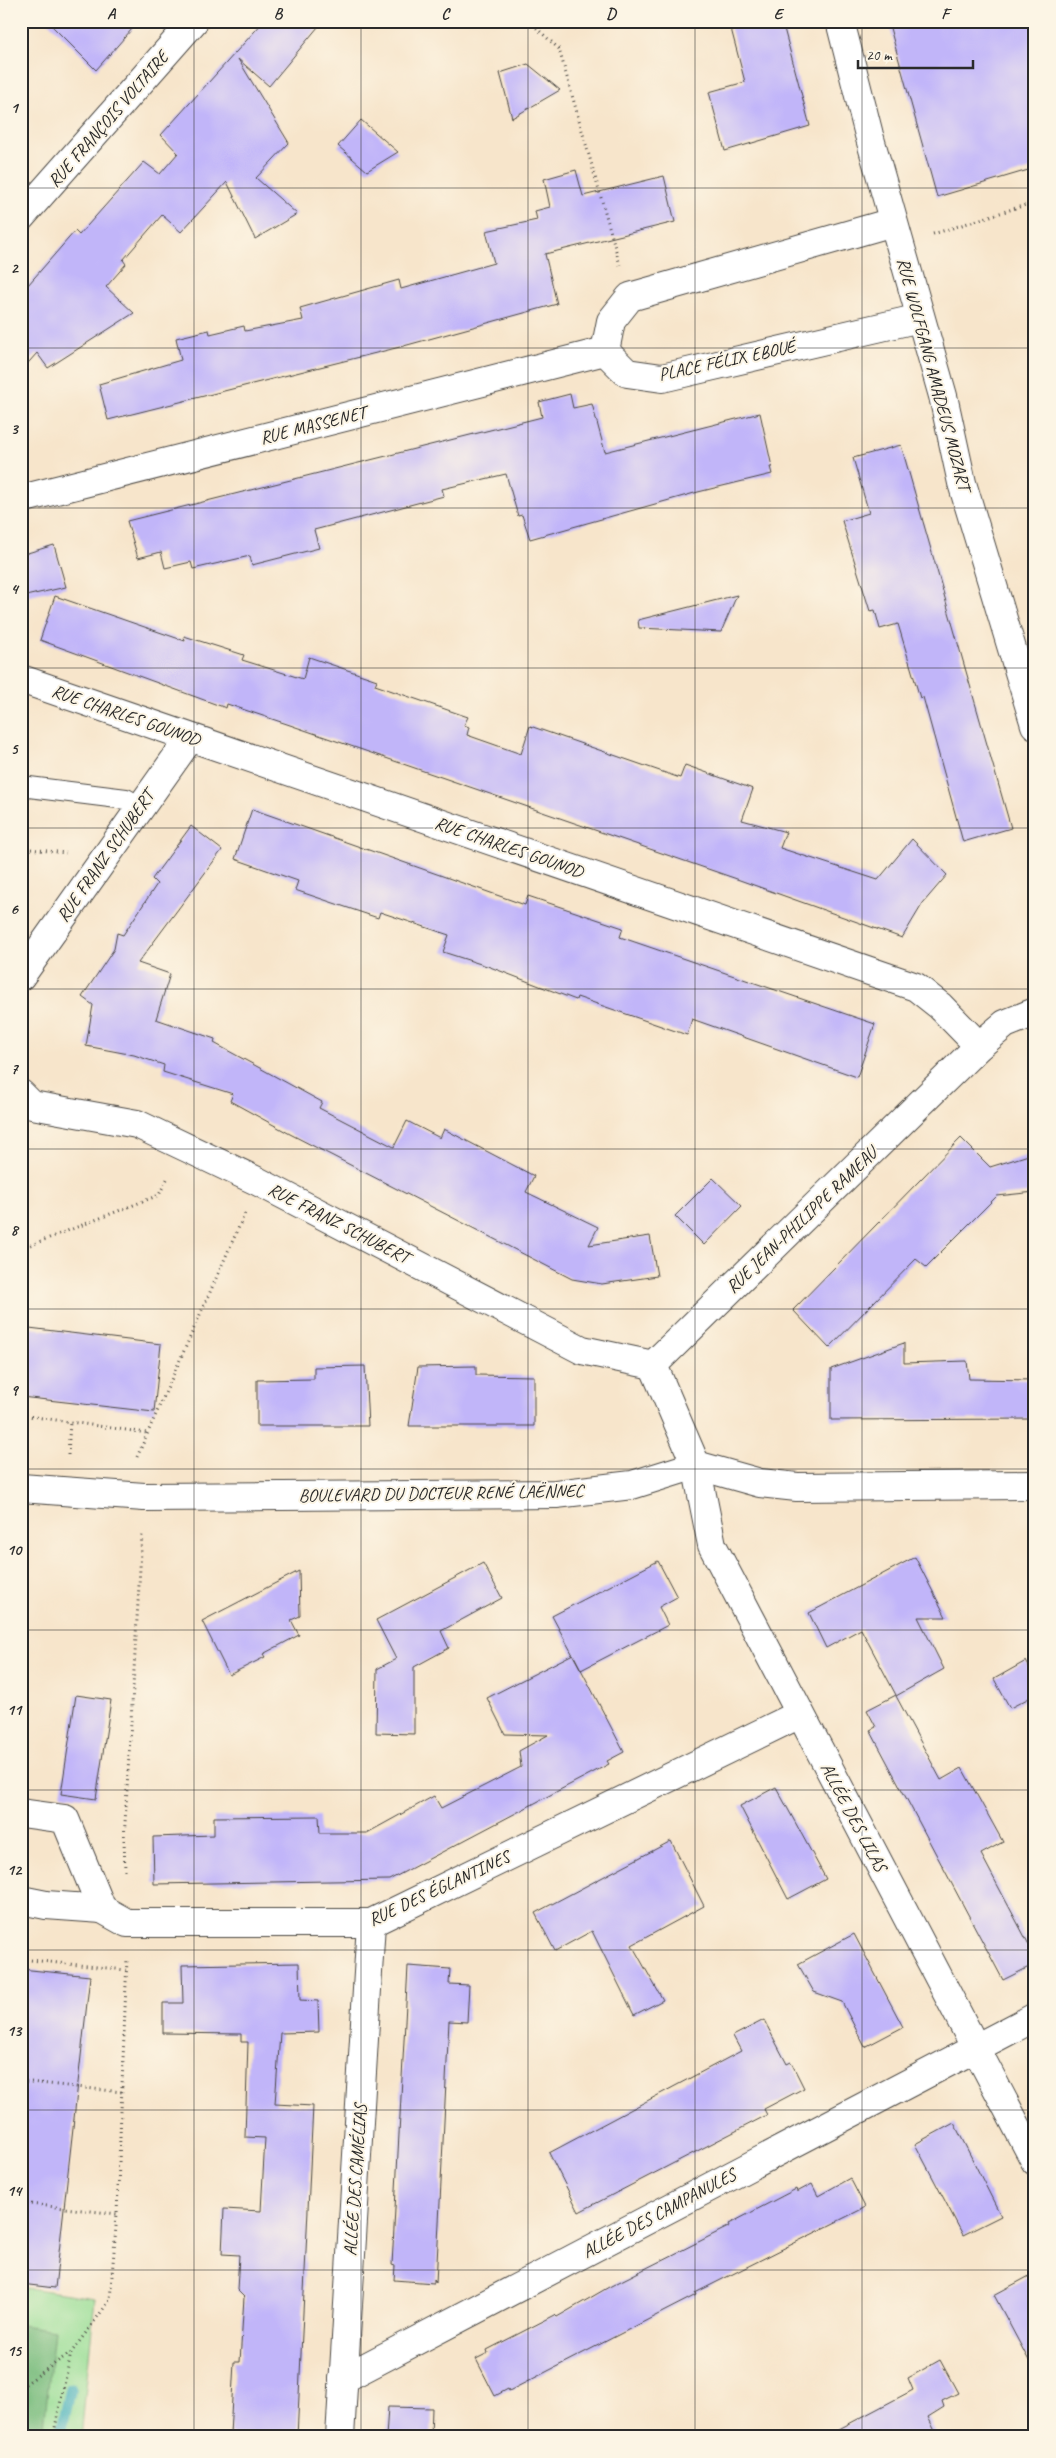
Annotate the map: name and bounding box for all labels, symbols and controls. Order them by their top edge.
text: A [107,4,117,24]
text: B [274,4,284,24]
text: C [441,4,451,24]
text: D [606,4,617,24]
text: E [774,4,785,24]
text: F [941,4,952,24]
scale bar [858,38,974,70]
street label: RUE FRANÇOIS VOLTAIRE [43,45,175,192]
text: 20 m [866,46,893,65]
text: 1 [10,98,19,118]
street label: RUE WOLFGANG AMADEUS MOZART [892,255,977,497]
text: 2 [10,258,19,278]
street label: PLACE FÉLIX EBOUÉ [656,334,800,385]
street label: RUE MASSENET [258,400,373,449]
text: 3 [10,419,19,439]
text: 4 [10,579,19,599]
street label: RUE CHARLES GOUNOD [49,679,204,751]
text: 5 [11,739,20,759]
street label: RUE FRANZ SCHUBERT [51,782,161,926]
street label: RUE CHARLES GOUNOD [432,811,587,883]
text: 6 [10,899,19,919]
text: 7 [10,1059,19,1079]
street label: RUE JEAN-PHILIPPE RAMEAU [721,1140,883,1298]
street label: RUE FRANZ SCHUBERT [265,1178,417,1270]
text: 8 [10,1220,19,1240]
text: 9 [10,1380,19,1400]
street label: BOULEVARD DU DOCTEUR RENÉ LAËNNEC [298,1479,586,1506]
text: 10 [7,1540,23,1560]
text: 11 [7,1700,23,1720]
street label: ALLÉE DES LILAS [816,1759,893,1877]
street label: RUE DES ÉGLANTINES [365,1844,516,1930]
text: 12 [7,1860,23,1880]
text: 13 [7,2021,23,2041]
street label: ALLÉE DES CAMÉLIAS [339,2101,371,2257]
street label: ALLÉE DES CAMPANULES [579,2162,741,2263]
text: 14 [7,2181,23,2201]
text: 15 [7,2341,23,2361]

